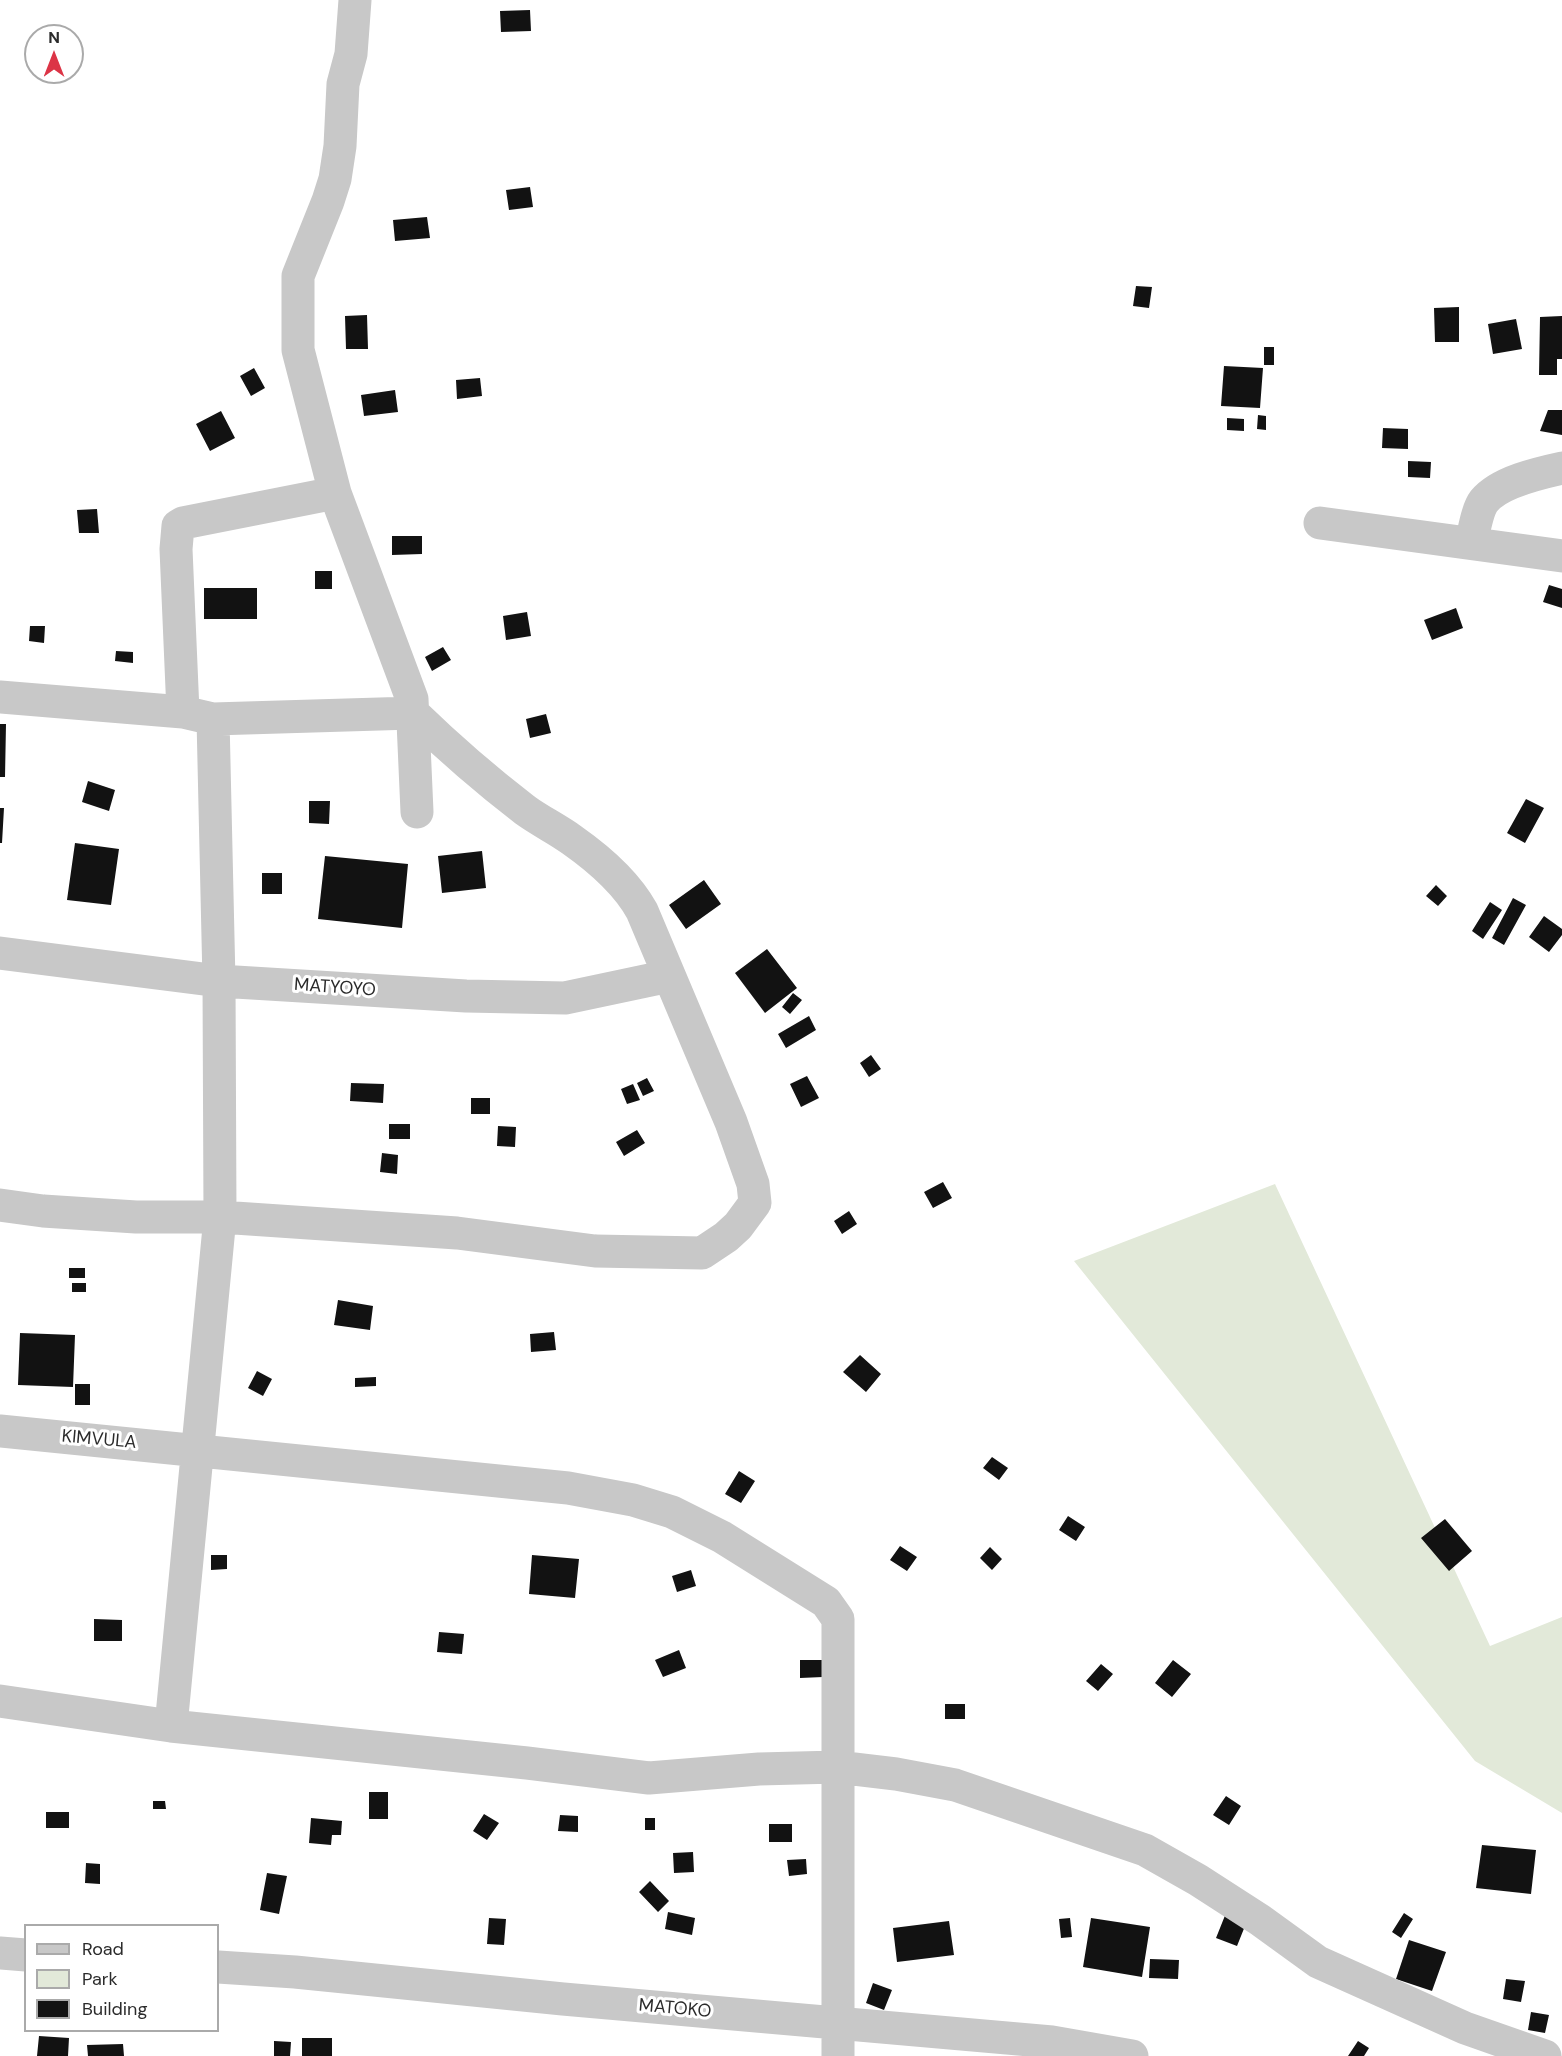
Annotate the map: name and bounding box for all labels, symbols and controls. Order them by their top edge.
north arrow [24,24,84,84]
text: N [48,27,60,48]
street label: MATYOYO [293,974,377,1002]
street label: KIMVULA [61,1426,137,1454]
legend [24,1924,219,2032]
text: Road [82,1937,124,1961]
text: Park [82,1967,118,1991]
street label: MATOKO [638,1995,712,2023]
text: Building [82,1997,147,2021]

